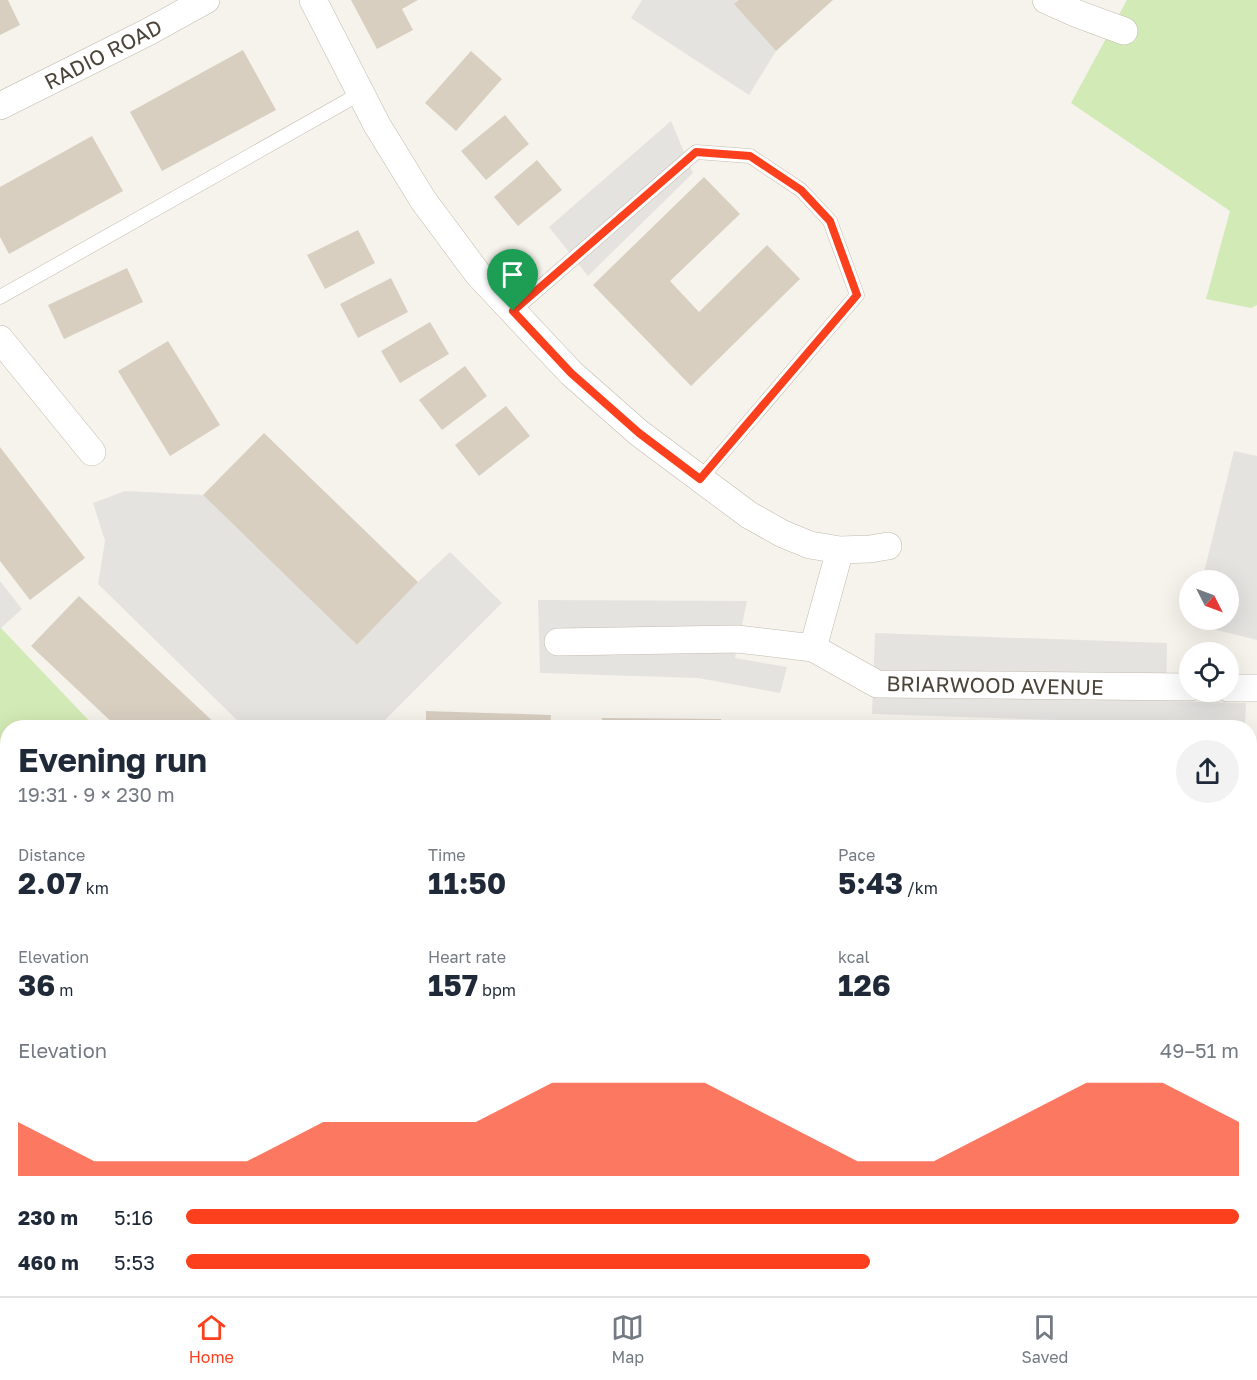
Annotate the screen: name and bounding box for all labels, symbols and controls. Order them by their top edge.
street label: RADIO ROAD [40,13,166,95]
pin [487,249,538,311]
icon: arrive [496,258,529,291]
north arrow [1179,570,1239,630]
map controls [1179,570,1239,702]
button: locate [1179,642,1239,702]
street label: BRIARWOOD AVENUE [886,670,1104,700]
text: Evening run [18,740,207,779]
button: share [1176,740,1239,803]
text: 19:31 · 9 × 230 m [18,782,175,806]
text: Distance [18,845,85,865]
text: Time [428,845,466,865]
text: Pace [838,845,875,865]
text: 2.07 [18,865,82,901]
text: 11:50 [428,865,506,901]
text: 5:43 [838,865,903,901]
text: km [82,878,109,898]
text: /km [903,878,938,898]
text: Elevation [18,947,89,967]
text: Heart rate [428,947,506,967]
text: kcal [838,947,870,967]
text: 36 [18,967,55,1003]
text: 157 [428,967,478,1003]
text: 126 [838,967,891,1003]
text: m [55,980,74,1000]
text: bpm [478,980,516,1000]
text: Elevation [18,1038,107,1062]
text: 49–51 m [1160,1038,1239,1062]
text: 230 m [18,1205,78,1229]
text: 5:16 [114,1205,153,1229]
text: 460 m [18,1250,79,1274]
text: 5:53 [114,1250,155,1274]
tab: Home [189,1311,234,1367]
tab: Map [611,1311,644,1367]
tab: Saved [1022,1311,1068,1367]

